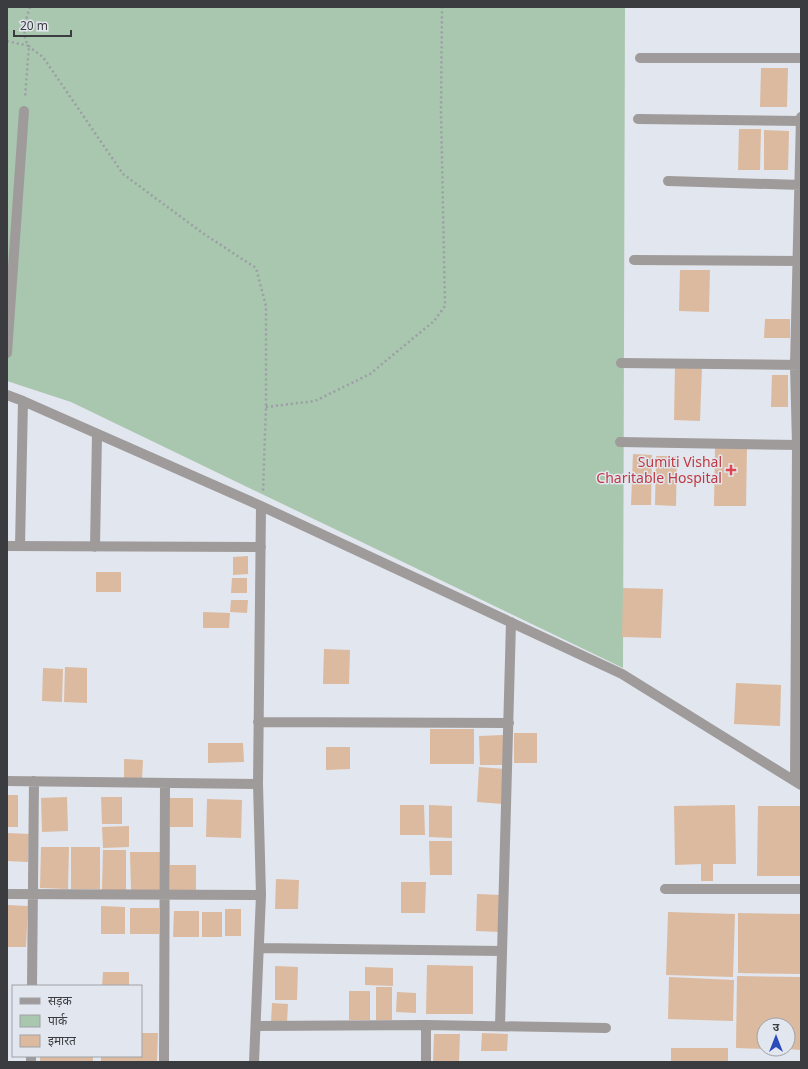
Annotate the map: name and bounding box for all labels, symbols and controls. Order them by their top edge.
scale bar [14,12,71,38]
text: 20 m [20,17,48,34]
place label: Sumiti Vishal Charitable Hospital [596,452,722,487]
marker: Sumiti Vishal Charitable Hospital [725,464,737,476]
legend [12,985,142,1057]
text: सड़क [48,992,73,1009]
text: पार्क [48,1012,68,1029]
north arrow [756,1017,796,1057]
text: उ [773,1019,780,1034]
text: इमारत [48,1032,77,1049]

